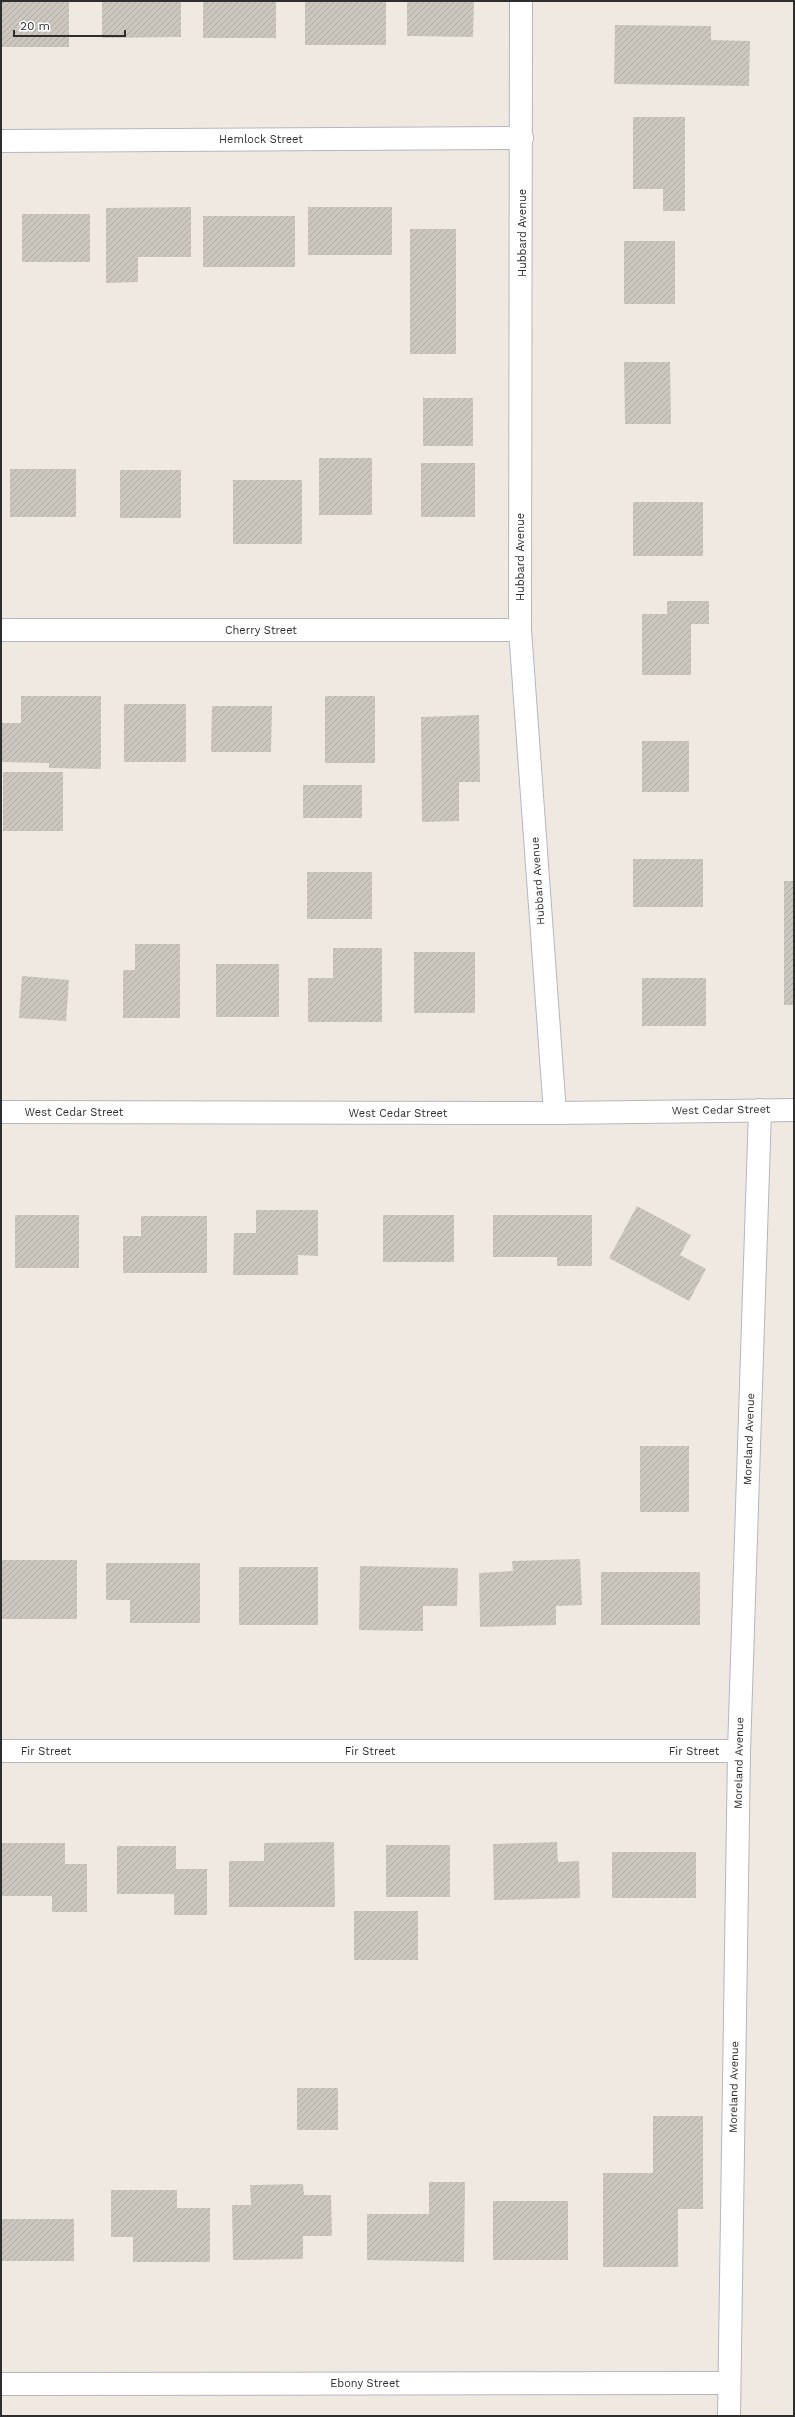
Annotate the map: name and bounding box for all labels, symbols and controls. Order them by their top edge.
scale bar [14,12,125,38]
text: 20 m [20,19,50,33]
street label: Hemlock Street [219,133,303,146]
street label: Hubbard Avenue [516,189,529,277]
street label: Hubbard Avenue [514,513,527,601]
street label: Cherry Street [225,624,297,637]
street label: Hubbard Avenue [528,837,548,925]
street label: West Cedar Street [671,1103,771,1117]
street label: West Cedar Street [25,1106,124,1119]
street label: West Cedar Street [349,1107,448,1120]
street label: Moreland Avenue [741,1393,757,1485]
street label: Moreland Avenue [732,1717,746,1809]
street label: Fir Street [21,1745,72,1758]
street label: Fir Street [345,1745,396,1758]
street label: Fir Street [669,1745,720,1758]
street label: Moreland Avenue [727,2041,741,2133]
street label: Ebony Street [330,2377,400,2390]

